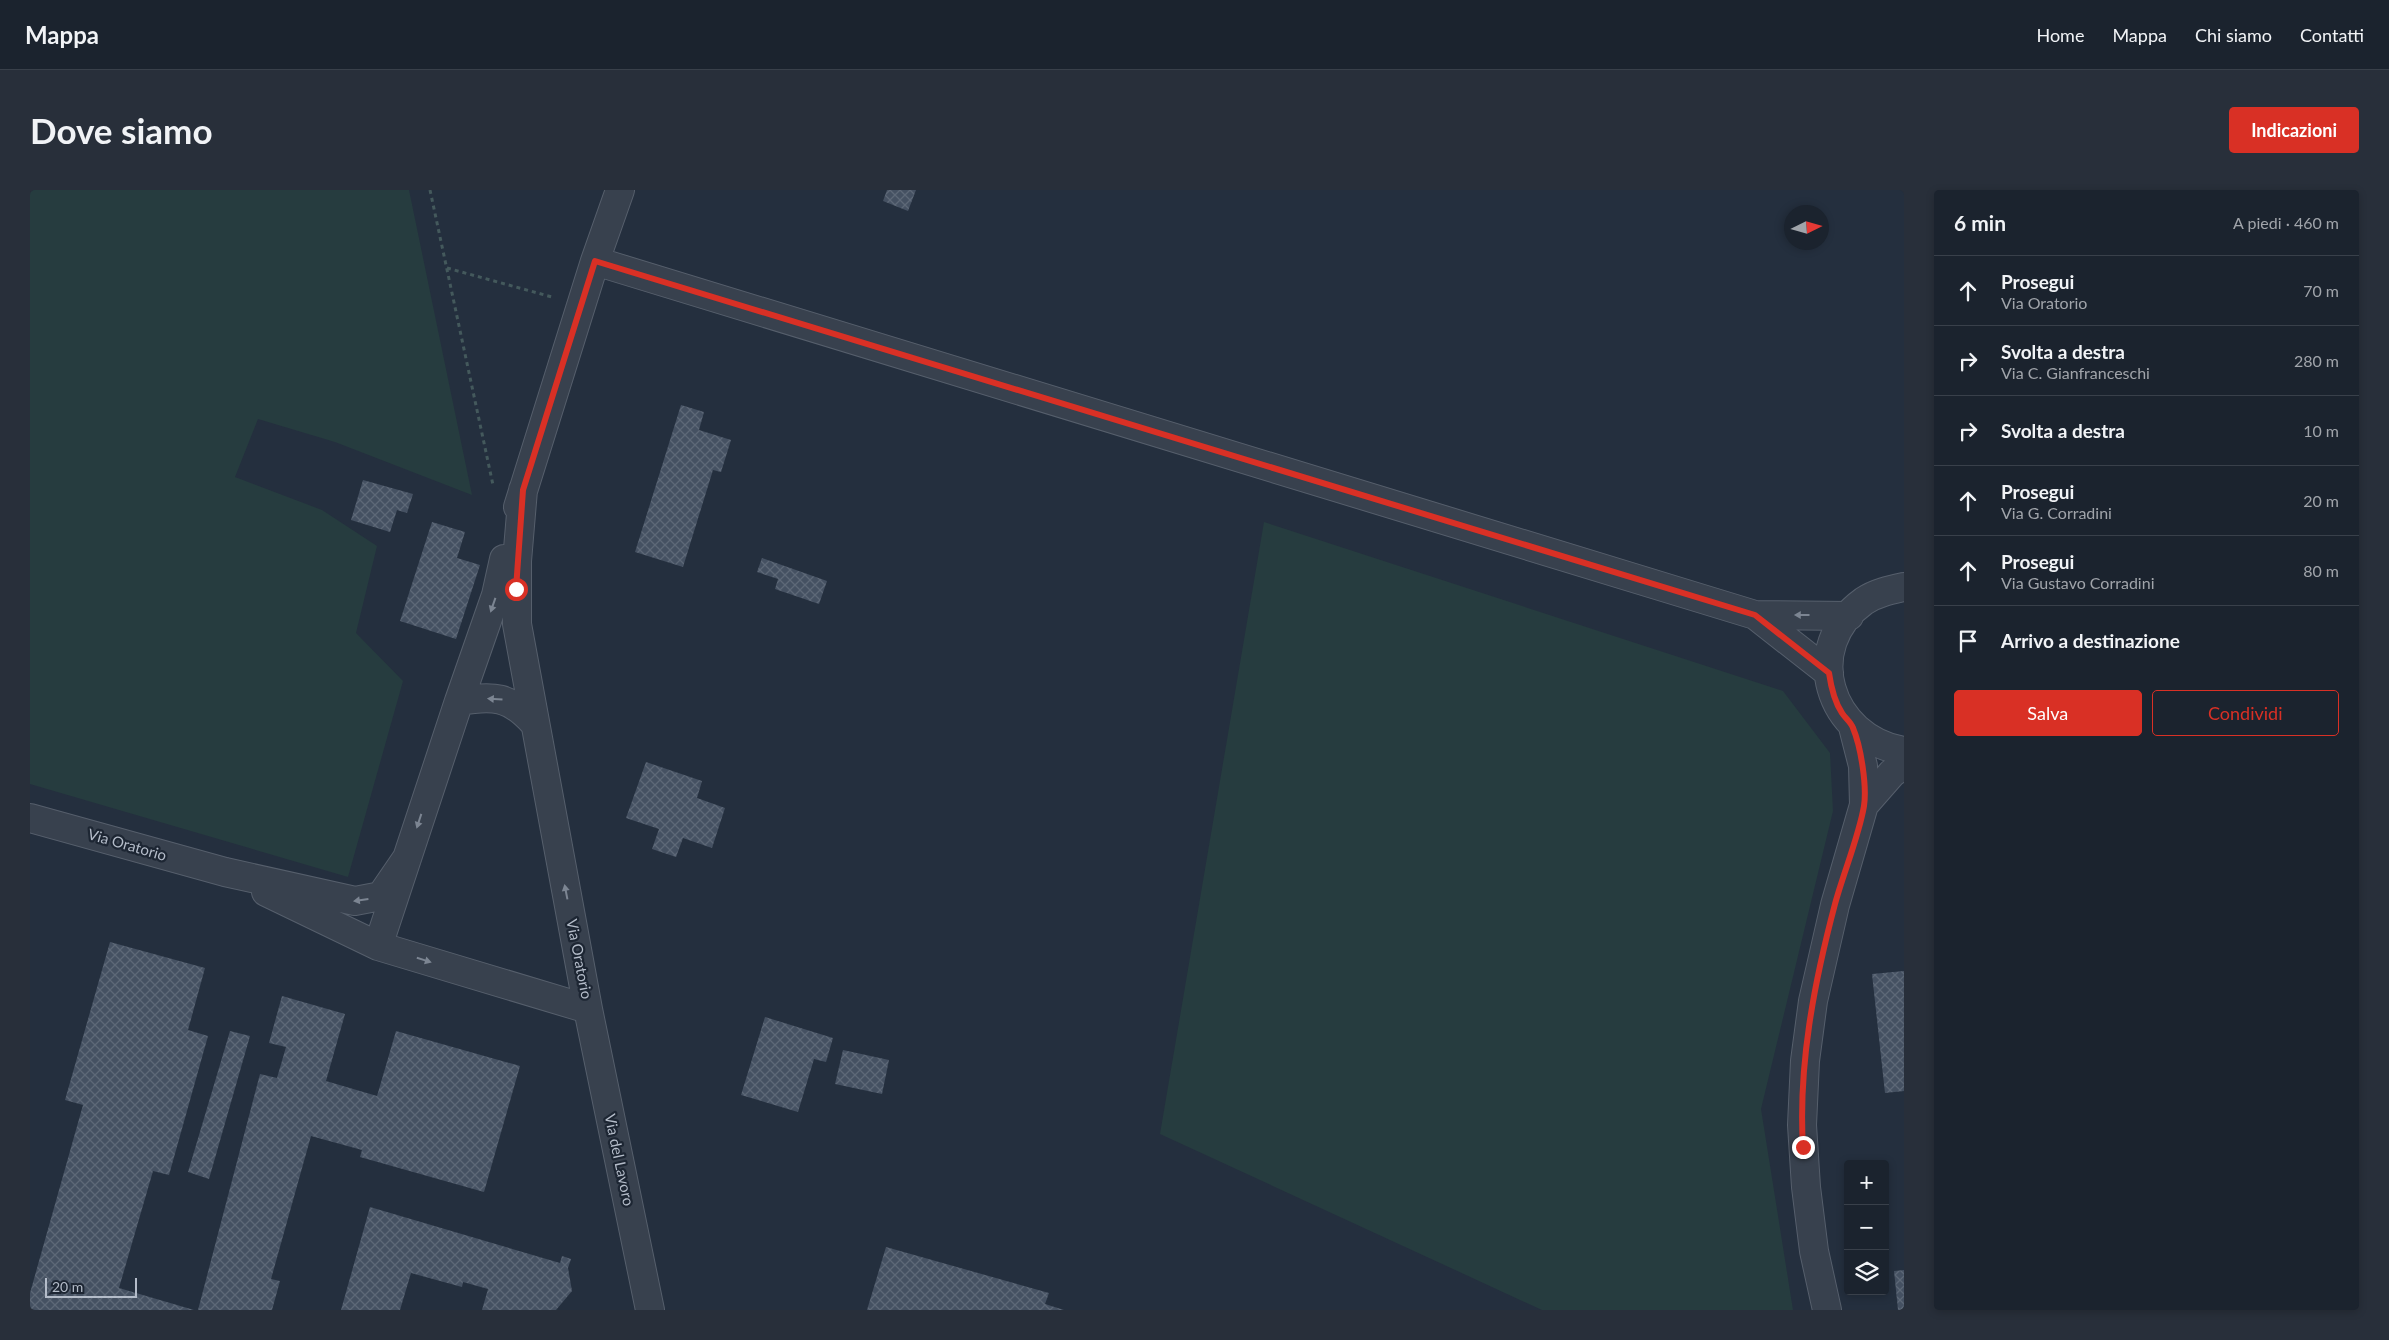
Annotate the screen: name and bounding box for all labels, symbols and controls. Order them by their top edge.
text: Mappa [25,20,99,49]
text: Home [2036,24,2084,46]
text: Mappa [2112,24,2167,46]
text: Chi siamo [2195,24,2272,46]
text: Contatti [2300,24,2364,46]
button: Indicazioni [2229,107,2359,153]
text: Dove siamo [30,109,213,151]
north arrow [1784,205,1829,250]
text: 6 min [1954,210,2006,235]
text: A piedi · 460 m [2233,213,2339,232]
text: Prosegui [2001,270,2074,293]
icon: ahead [1954,277,1982,305]
text: 70 m [2303,281,2339,300]
text: Via Oratorio [2001,293,2087,312]
text: Svolta a destra [2001,340,2125,363]
icon: right [1954,347,1982,375]
text: 280 m [2294,351,2339,370]
text: Via C. Gianfranceschi [2001,363,2150,382]
icon: right [1954,417,1982,445]
text: Svolta a destra [2001,419,2125,442]
text: 10 m [2303,421,2339,440]
text: Prosegui [2001,480,2074,503]
icon: ahead [1954,487,1982,515]
text: 20 m [2303,491,2339,510]
text: Via G. Corradini [2001,503,2112,522]
text: Prosegui [2001,550,2074,573]
icon: ahead [1954,557,1982,585]
text: 80 m [2303,561,2339,580]
text: Via Gustavo Corradini [2001,573,2154,592]
route start [505,578,528,601]
one-way arrow [489,598,497,613]
one-way arrow [1794,611,1810,619]
icon: arrive [1954,627,1982,655]
text: Arrivo a destinazione [2001,629,2180,652]
button: Salva [1954,690,2142,736]
button: Condividi [2152,690,2339,736]
one-way arrow [486,694,502,702]
one-way arrow [415,814,423,829]
street label: Via Oratorio [86,824,169,864]
one-way arrow [562,885,570,900]
one-way arrow [353,896,369,904]
street label: Via Oratorio [563,917,597,1000]
one-way arrow [417,957,432,965]
street label: Via del Lavoro [601,1112,638,1207]
route end [1792,1136,1815,1159]
map controls [1844,1160,1889,1295]
button: + [1844,1160,1889,1205]
button: − [1844,1205,1889,1250]
button: layers [1844,1250,1889,1295]
scale bar [45,1275,138,1298]
text: 20 m [52,1278,83,1295]

